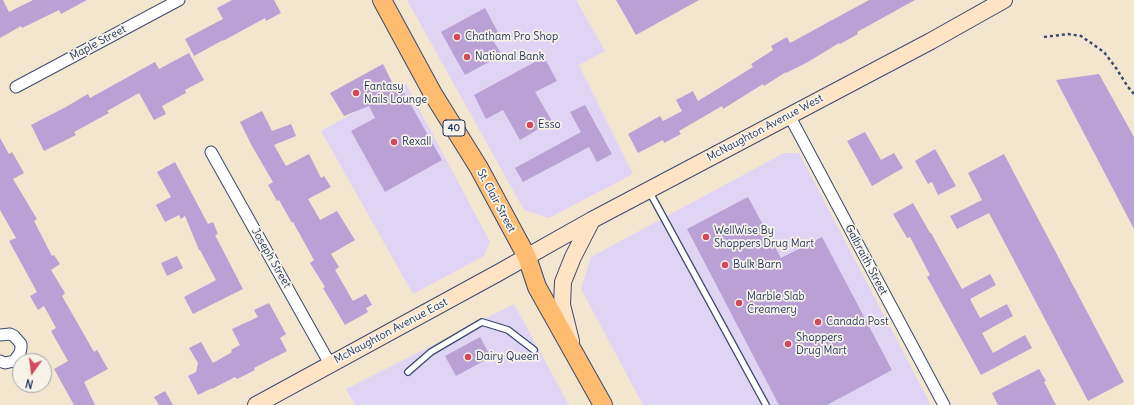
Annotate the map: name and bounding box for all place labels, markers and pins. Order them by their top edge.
place label: Chatham Pro Shop [465,30,558,44]
marker: Chatham Pro Shop [452,32,462,42]
place label: National Bank [475,50,544,64]
marker: National Bank [462,52,472,62]
place label: Fantasy Nails Lounge [364,80,427,106]
marker: Fantasy Nails Lounge [351,88,361,98]
place label: Esso [538,118,561,132]
marker: Esso [525,120,535,130]
place label: Rexall [402,135,431,149]
marker: Rexall [389,137,399,147]
place label: WellWise By Shoppers Drug Mart [714,224,814,250]
marker: WellWise By Shoppers Drug Mart [701,232,711,242]
place label: Bulk Barn [733,258,782,272]
marker: Bulk Barn [720,260,730,270]
place label: Marble Slab Creamery [747,290,805,316]
marker: Marble Slab Creamery [734,298,744,308]
place label: Canada Post [826,315,889,329]
marker: Canada Post [813,317,823,327]
place label: Shoppers Drug Mart [796,331,847,357]
marker: Shoppers Drug Mart [783,339,793,349]
place label: Dairy Queen [476,350,539,364]
marker: Dairy Queen [463,352,473,362]

